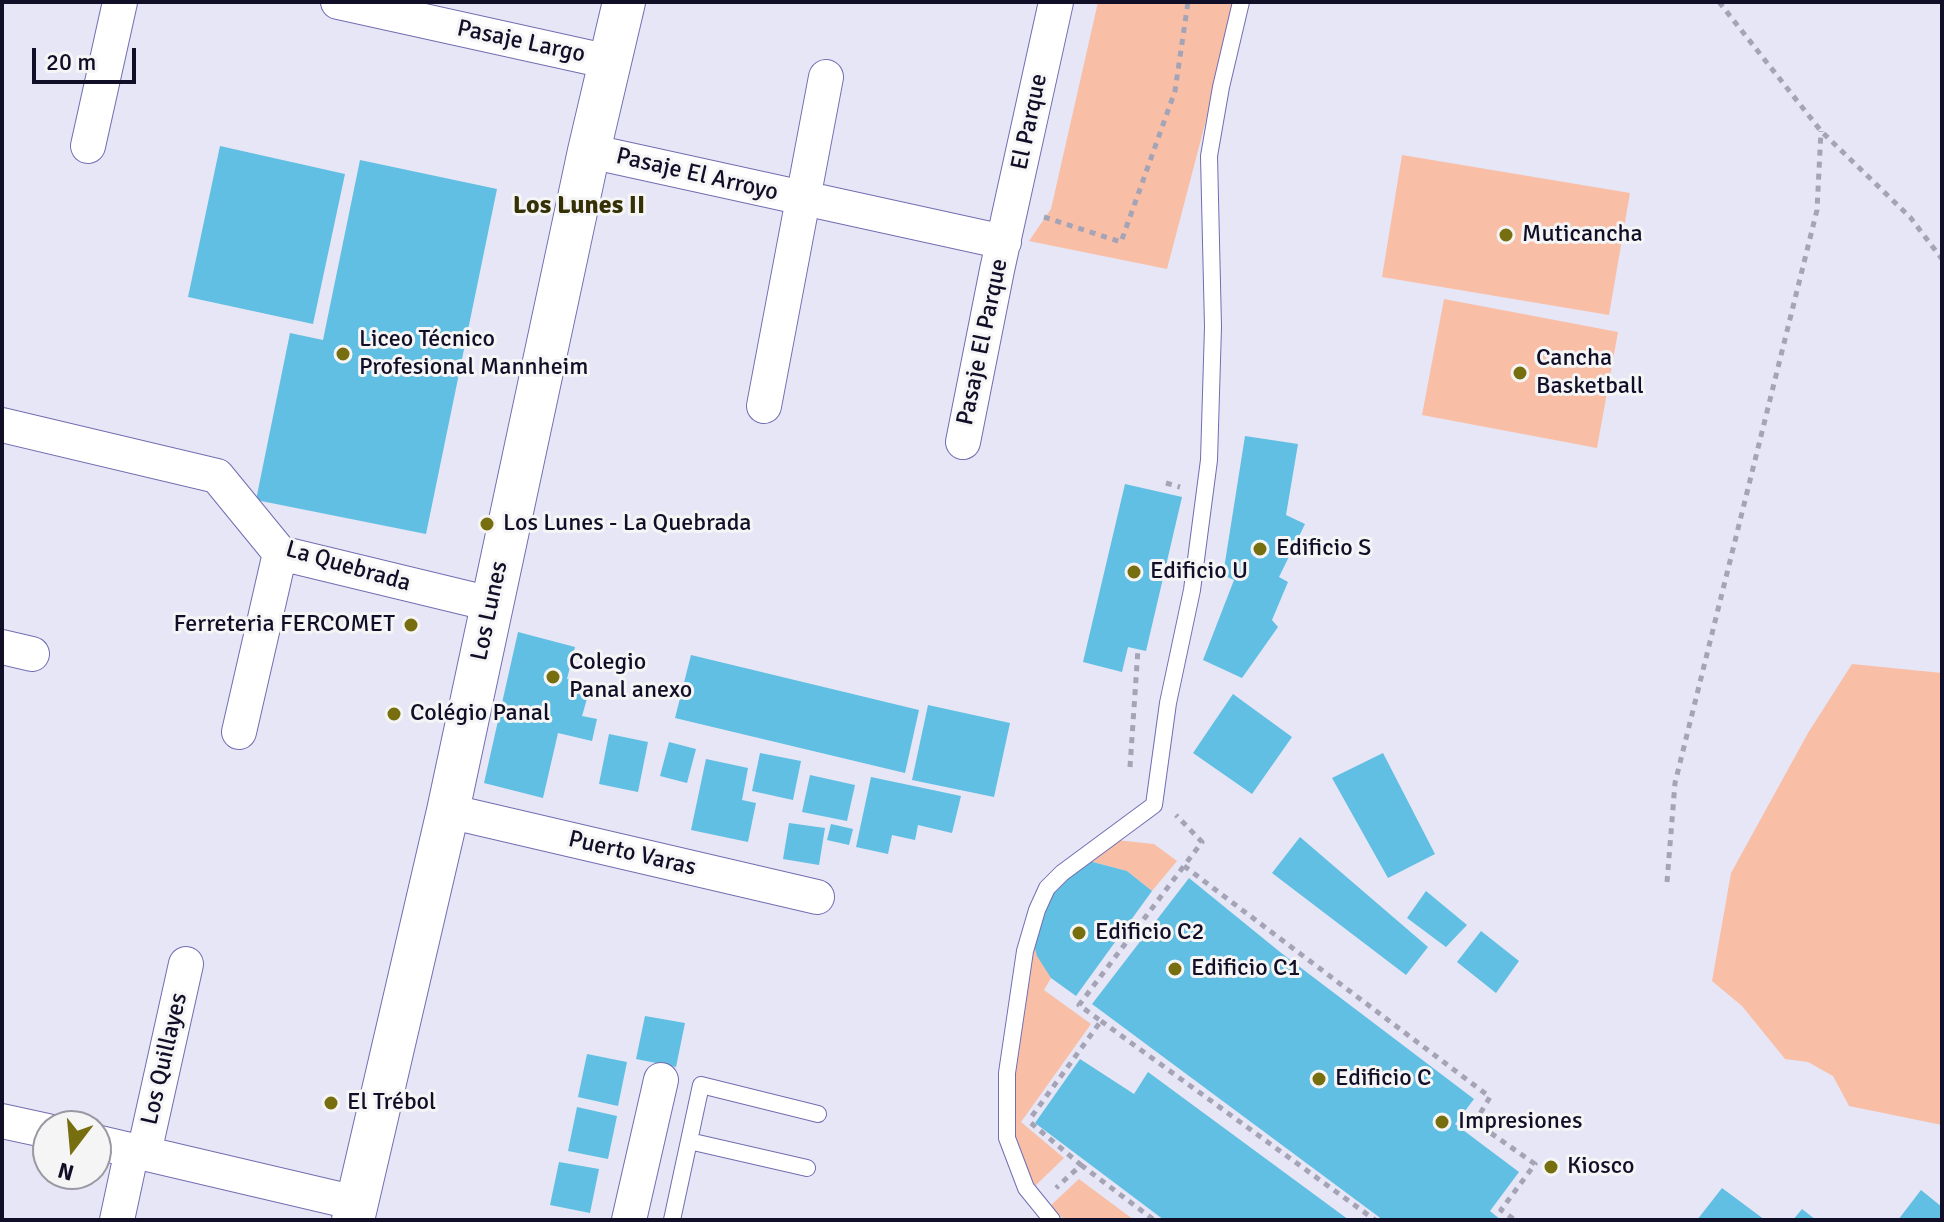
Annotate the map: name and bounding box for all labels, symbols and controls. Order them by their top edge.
street label: Pasaje Largo [454,14,588,70]
scale bar [36,32,140,82]
text: 20 m [46,47,96,77]
street label: El Parque [1006,71,1054,173]
street label: Pasaje El Arroyo [613,142,781,208]
district label: Los Lunes II [513,190,645,222]
place label: Muticancha [1522,221,1643,249]
marker: Muticancha [1497,226,1515,244]
street label: Pasaje El Parque [951,256,1015,428]
place label: Liceo Técnico Profesional Mannheim [359,326,588,382]
marker: Liceo Técnico Profesional Mannheim [334,345,352,363]
place label: Cancha Basketball [1536,345,1644,401]
marker: Cancha Basketball [1511,364,1529,382]
place label: Los Lunes - La Quebrada [503,510,752,538]
marker: Los Lunes - La Quebrada [478,515,496,533]
street label: La Quebrada [282,535,414,599]
place label: Edificio S [1276,535,1371,563]
marker: Edificio S [1251,540,1269,558]
place label: Edificio U [1150,558,1248,586]
street label: Los Lunes [465,559,515,663]
marker: Edificio U [1125,563,1143,581]
place label: Ferreteria FERCOMET [174,611,395,639]
marker: Ferreteria FERCOMET [402,616,420,634]
place label: Colegio Panal anexo [569,649,692,705]
marker: Colegio Panal anexo [544,668,562,686]
place label: Colégio Panal [410,700,550,728]
marker: Colégio Panal [385,705,403,723]
street label: Puerto Varas [565,825,699,883]
place label: Edificio C2 [1095,919,1205,947]
marker: Edificio C2 [1070,924,1088,942]
place label: Edificio C1 [1191,955,1301,983]
marker: Edificio C1 [1166,960,1184,978]
street label: Los Quillayes [136,990,194,1128]
place label: Edificio C [1335,1065,1432,1093]
marker: Edificio C [1310,1070,1328,1088]
place label: El Trébol [347,1089,436,1117]
marker: El Trébol [322,1094,340,1112]
place label: Impresiones [1458,1108,1582,1136]
north arrow [32,1110,112,1190]
marker: Impresiones [1433,1113,1451,1131]
place label: Kiosco [1567,1153,1634,1181]
text: N [55,1157,77,1187]
marker: Kiosco [1542,1158,1560,1176]

